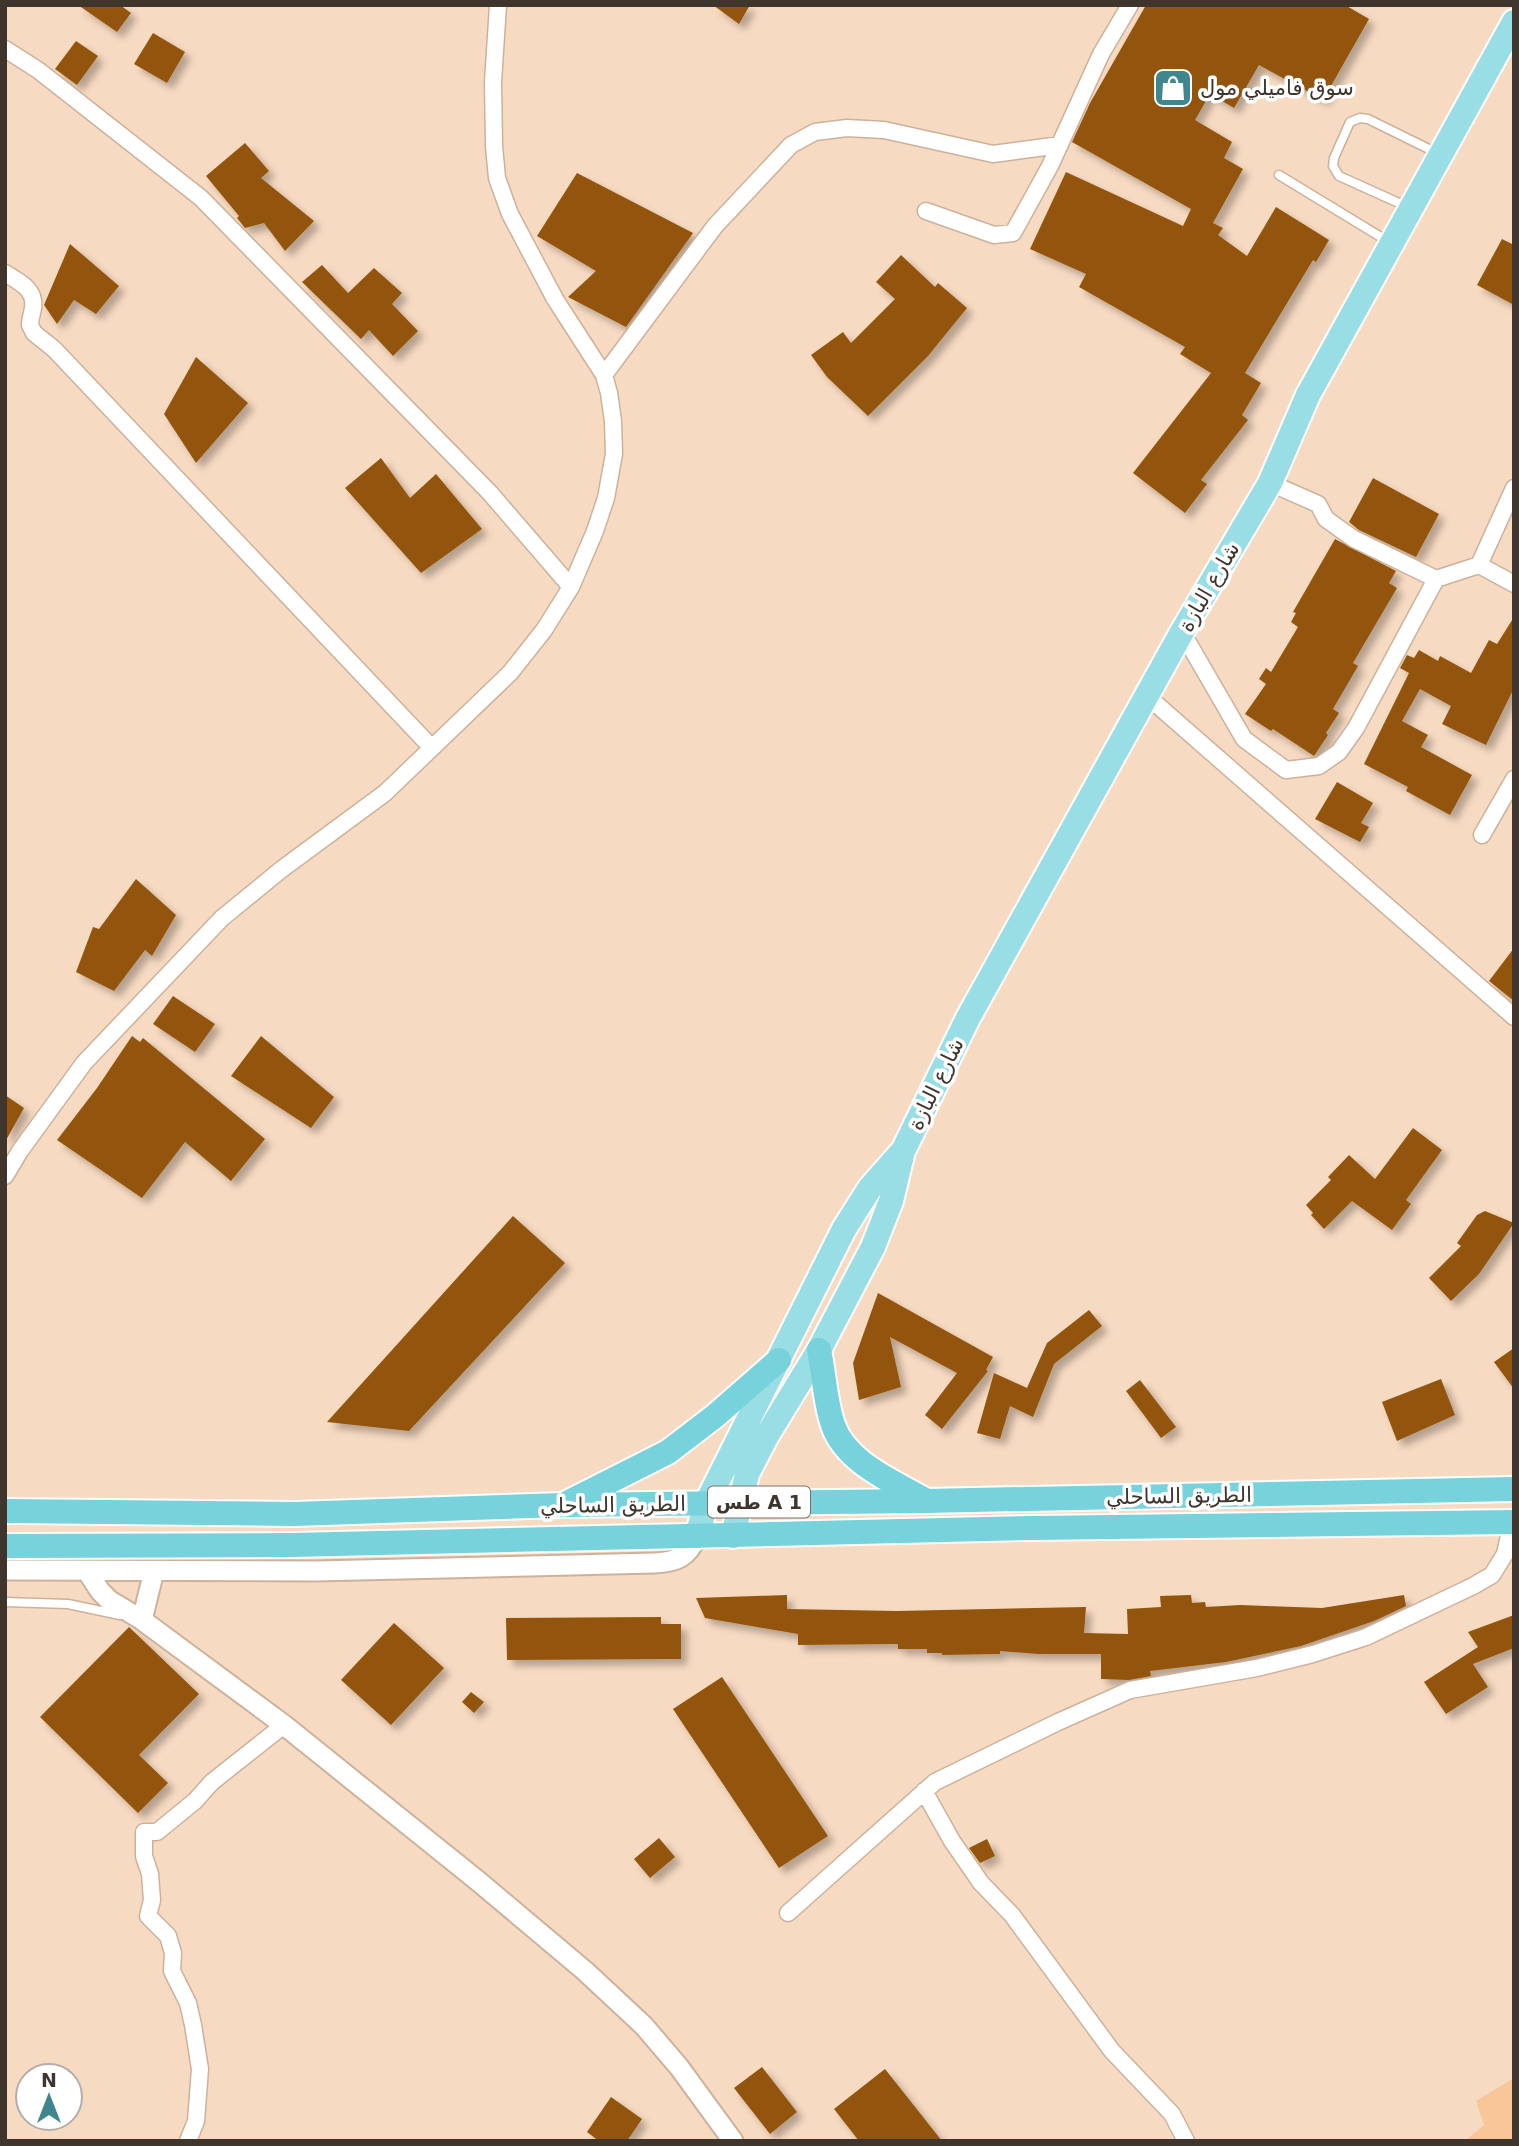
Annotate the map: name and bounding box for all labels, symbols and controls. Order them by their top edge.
shop icon: سوق فاميلي مول [1152,67,1194,109]
place label: سوق فاميلي مول [1200,76,1354,100]
street label: شارع البازة [1174,538,1244,636]
street label: شارع البازة [903,1034,969,1134]
street label: الطريق الساحلي [1106,1483,1252,1509]
road number: طس A 1 [708,1486,810,1518]
street label: الطريق الساحلي [540,1492,686,1518]
north arrow [14,2062,84,2132]
text: N [41,2069,57,2091]

